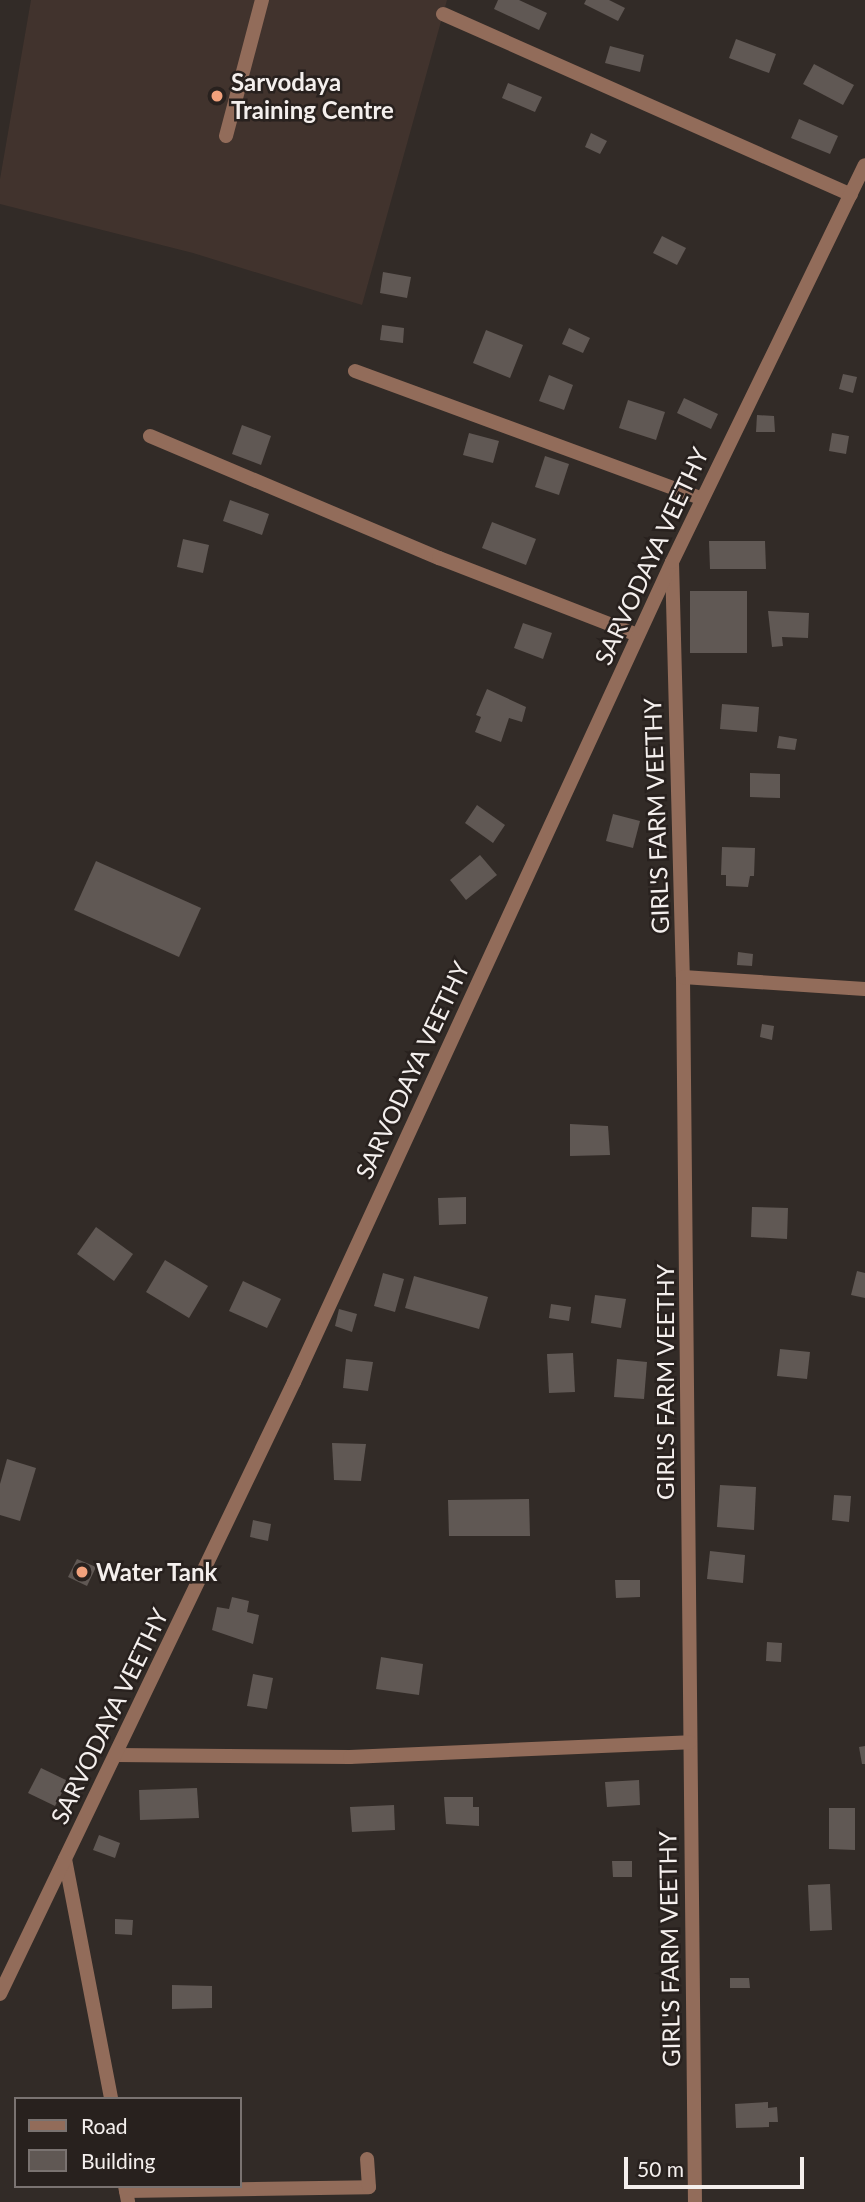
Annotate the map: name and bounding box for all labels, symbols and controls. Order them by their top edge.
place label: Sarvodaya Training Centre [231,68,394,124]
marker: Sarvodaya Training Centre [209,88,225,104]
street label: SARVODAYA VEETHY [588,442,714,670]
street label: GIRL'S FARM VEETHY [637,697,675,935]
street label: SARVODAYA VEETHY [349,956,475,1184]
street label: GIRL'S FARM VEETHY [651,1264,679,1500]
place label: Water Tank [96,1558,218,1586]
marker: Water Tank [74,1564,90,1580]
street label: SARVODAYA VEETHY [44,1603,174,1829]
street label: GIRL'S FARM VEETHY [653,1830,685,2068]
legend [14,2097,242,2188]
text: Road [81,2113,128,2138]
scale bar [627,2142,807,2186]
text: Building [81,2148,156,2173]
text: 50 m [637,2156,684,2181]

